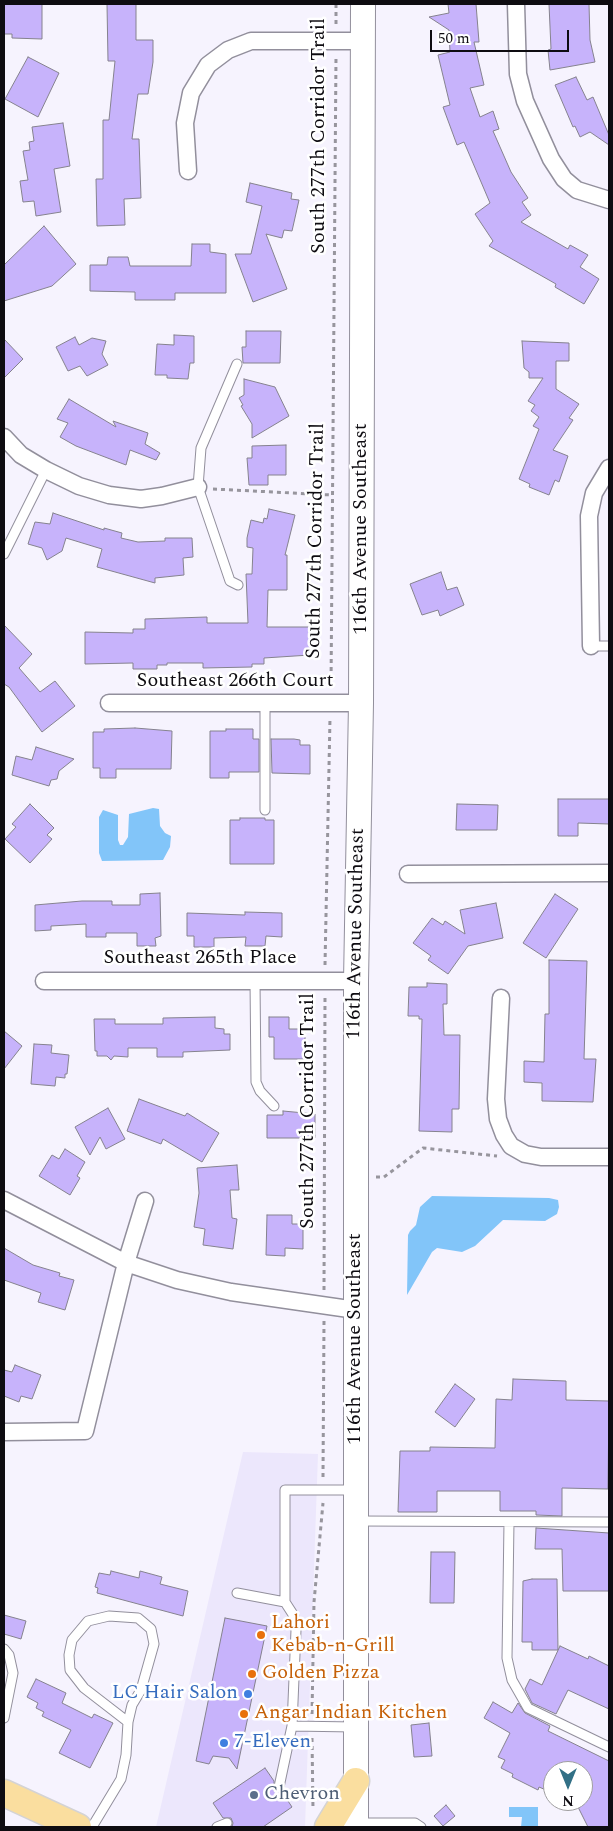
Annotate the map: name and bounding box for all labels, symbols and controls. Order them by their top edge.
street label: South 277th Corridor Trail [308,18,332,254]
scale bar [433,20,572,52]
text: 50 m [438,27,470,50]
street label: South 277th Corridor Trail [303,423,331,659]
street label: 116th Avenue Southeast [350,423,374,635]
street label: Southeast 266th Court [136,670,334,694]
street label: 116th Avenue Southeast [343,828,371,1040]
street label: Southeast 265th Place [103,947,297,971]
street label: South 277th Corridor Trail [297,993,321,1229]
street label: 116th Avenue Southeast [344,1233,368,1445]
place label: Lahori Kebab-n-Grill [271,1612,395,1659]
marker: Lahori Kebab-n-Grill [255,1629,267,1641]
place label: Golden Pizza [262,1662,380,1686]
marker: Golden Pizza [246,1668,258,1680]
place label: LC Hair Salon [112,1682,238,1706]
marker: LC Hair Salon [242,1688,254,1700]
place label: Angar Indian Kitchen [254,1702,447,1726]
marker: Angar Indian Kitchen [238,1708,250,1720]
place label: 7-Eleven [234,1731,311,1755]
marker: 7-Eleven [218,1737,230,1749]
north arrow [543,1761,593,1811]
place label: Chevron [264,1783,340,1807]
marker: Chevron [248,1789,260,1801]
text: N [562,1790,574,1811]

